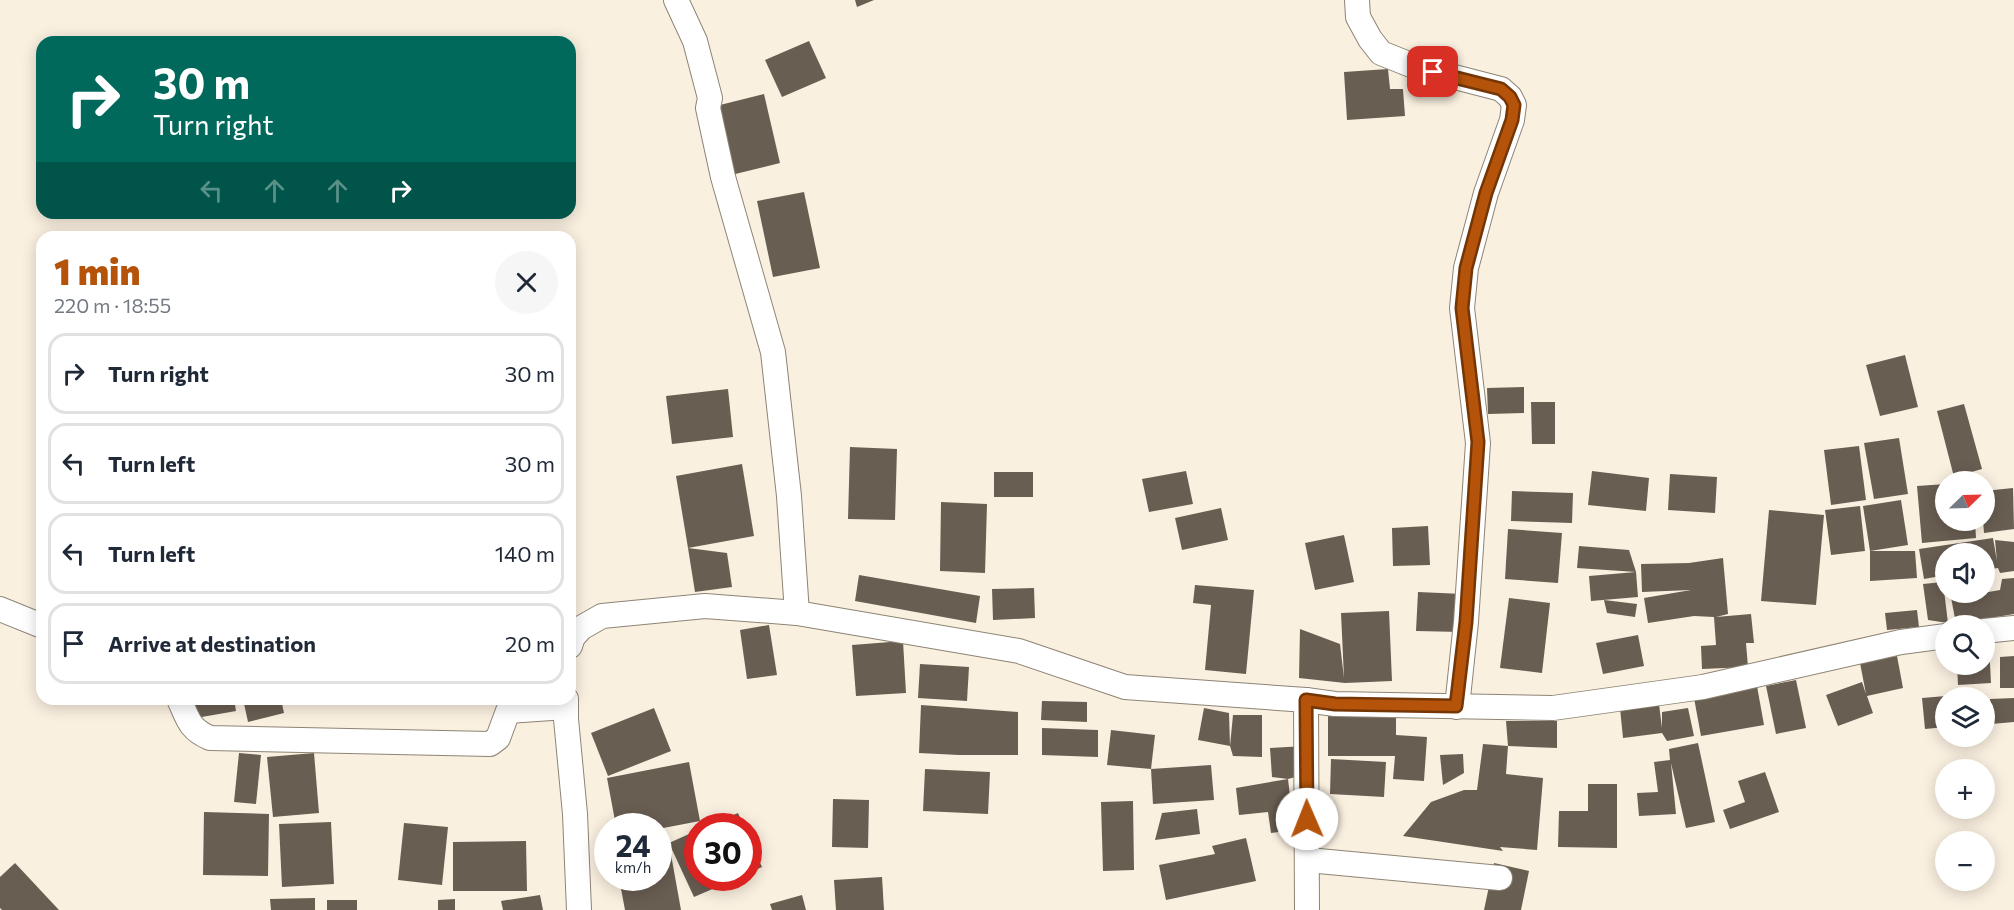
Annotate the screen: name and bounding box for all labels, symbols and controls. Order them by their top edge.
pin [1407,46,1458,97]
icon: arrive [1416,55,1449,88]
text: 30 m [153,56,250,108]
icon: right [54,60,132,138]
text: Turn right [153,108,273,141]
icon: left [195,174,228,207]
icon: ahead [258,174,291,207]
icon: ahead [321,174,354,207]
icon: right [384,174,417,207]
text: 1 min [54,248,140,292]
button: close [495,251,558,314]
text: 220 m · 18:55 [54,293,171,317]
icon: right [57,357,90,390]
text: Turn right [108,360,209,387]
text: 30 m [505,360,555,387]
icon: left [57,447,90,480]
text: Turn left [108,450,195,477]
text: 30 m [505,450,555,477]
north arrow [1935,471,1995,531]
map controls [1935,471,1995,891]
icon: left [57,537,90,570]
text: Turn left [108,540,195,567]
text: 140 m [495,540,555,567]
button: sound [1935,543,1995,603]
button: search [1935,615,1995,675]
icon: arrive [57,627,90,660]
text: Arrive at destination [108,630,316,657]
text: 20 m [505,630,555,657]
button: layers [1935,687,1995,747]
button: + [1935,759,1995,819]
position arrow [1275,787,1339,851]
speed limit sign: 30 [684,813,762,891]
text: 24 [615,826,651,863]
button: − [1935,831,1995,891]
text: km/h [615,858,651,876]

